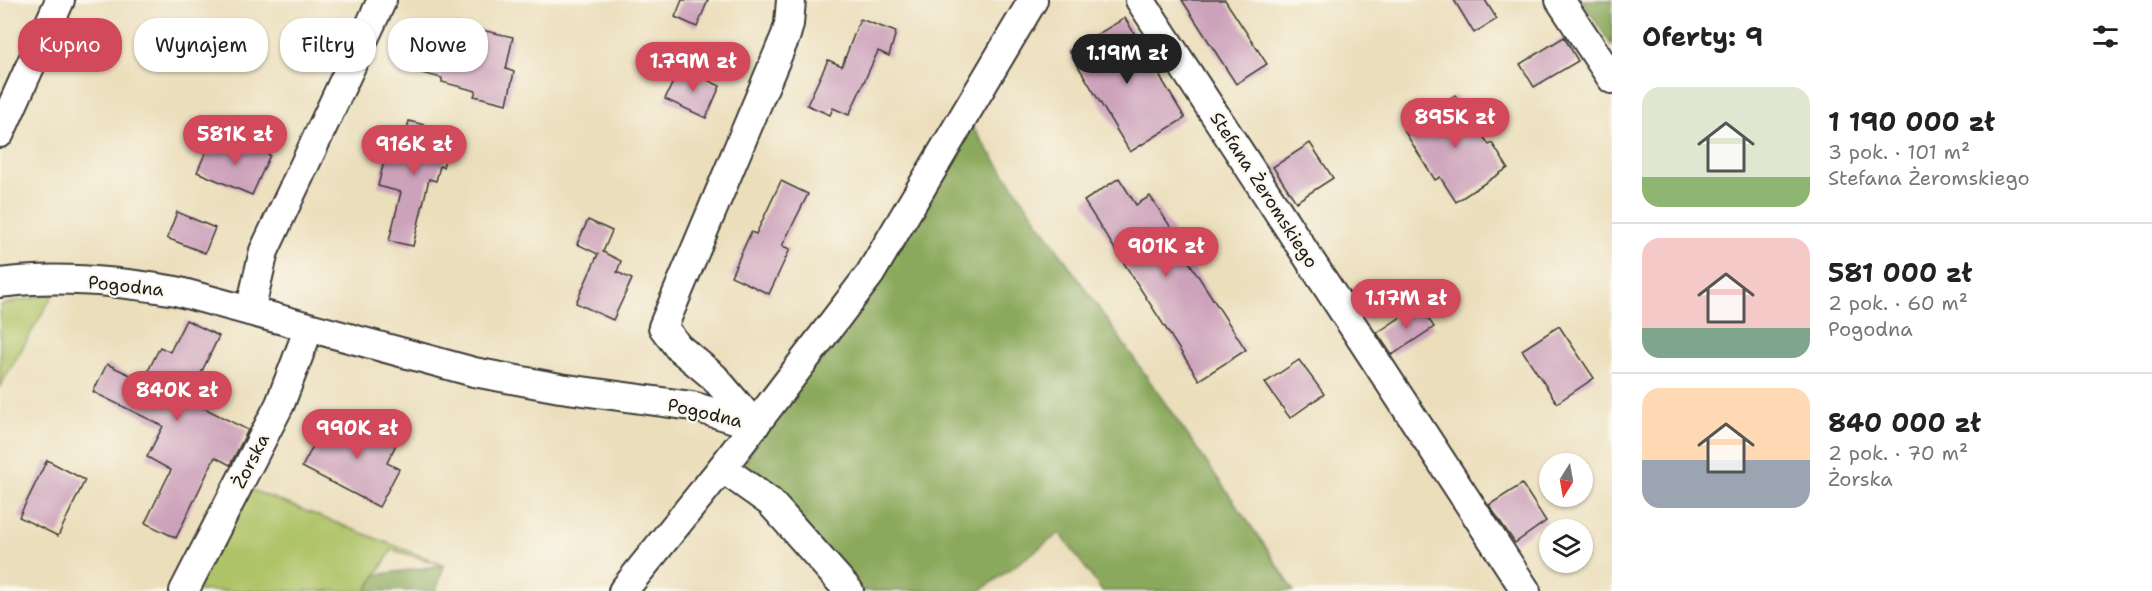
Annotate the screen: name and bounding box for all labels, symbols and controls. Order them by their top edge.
chip: Kupno [18,18,122,72]
chip: Wynajem [134,18,268,72]
chip: Filtry [280,18,376,72]
chip: Nowe [388,18,488,72]
text: Oferty: 9 [1642,19,1763,54]
icon: filters [2089,20,2122,53]
pin: 1.19M zł [1065,34,1189,85]
text: 1.19M zł [1086,40,1168,66]
pin: 1.79M zł [631,42,755,93]
text: 1.79M zł [649,48,737,74]
pin: 895K zł [1400,98,1510,149]
text: 895K zł [1415,104,1495,130]
text: 1 190 000 zł [1828,104,1995,139]
street label: Stefana Żeromskiego [1205,107,1323,273]
icon: home [1690,111,1762,183]
pin: 581K zł [180,115,290,166]
text: 581K zł [197,121,273,147]
pin: 916K zł [359,125,469,176]
text: 916K zł [376,131,452,157]
text: 3 pok. · 101 m² [1828,139,1970,165]
text: Stefana Żeromskiego [1828,165,2030,191]
pin: 901K zł [1111,227,1221,278]
text: 901K zł [1127,233,1205,259]
text: 581 000 zł [1828,255,1972,290]
icon: home [1690,262,1762,334]
street label: Pogodna [87,270,165,302]
pin: 1.17M zł [1344,279,1468,330]
text: 1.17M zł [1365,285,1447,311]
text: 2 pok. · 60 m² [1828,290,1968,316]
text: Pogodna [1828,316,1913,342]
pin: 840K zł [122,371,232,422]
text: 840K zł [136,377,218,403]
street label: Pogodna [665,393,745,433]
text: 840 000 zł [1828,405,1981,440]
pin: 990K zł [302,409,412,460]
icon: home [1690,412,1762,484]
text: 990K zł [316,415,398,441]
street label: Żorska [227,430,275,492]
text: 2 pok. · 70 m² [1828,440,1968,466]
north arrow [1539,453,1593,507]
map controls [1539,453,1593,573]
text: Żorska [1828,466,1893,492]
button: layers [1539,519,1593,573]

